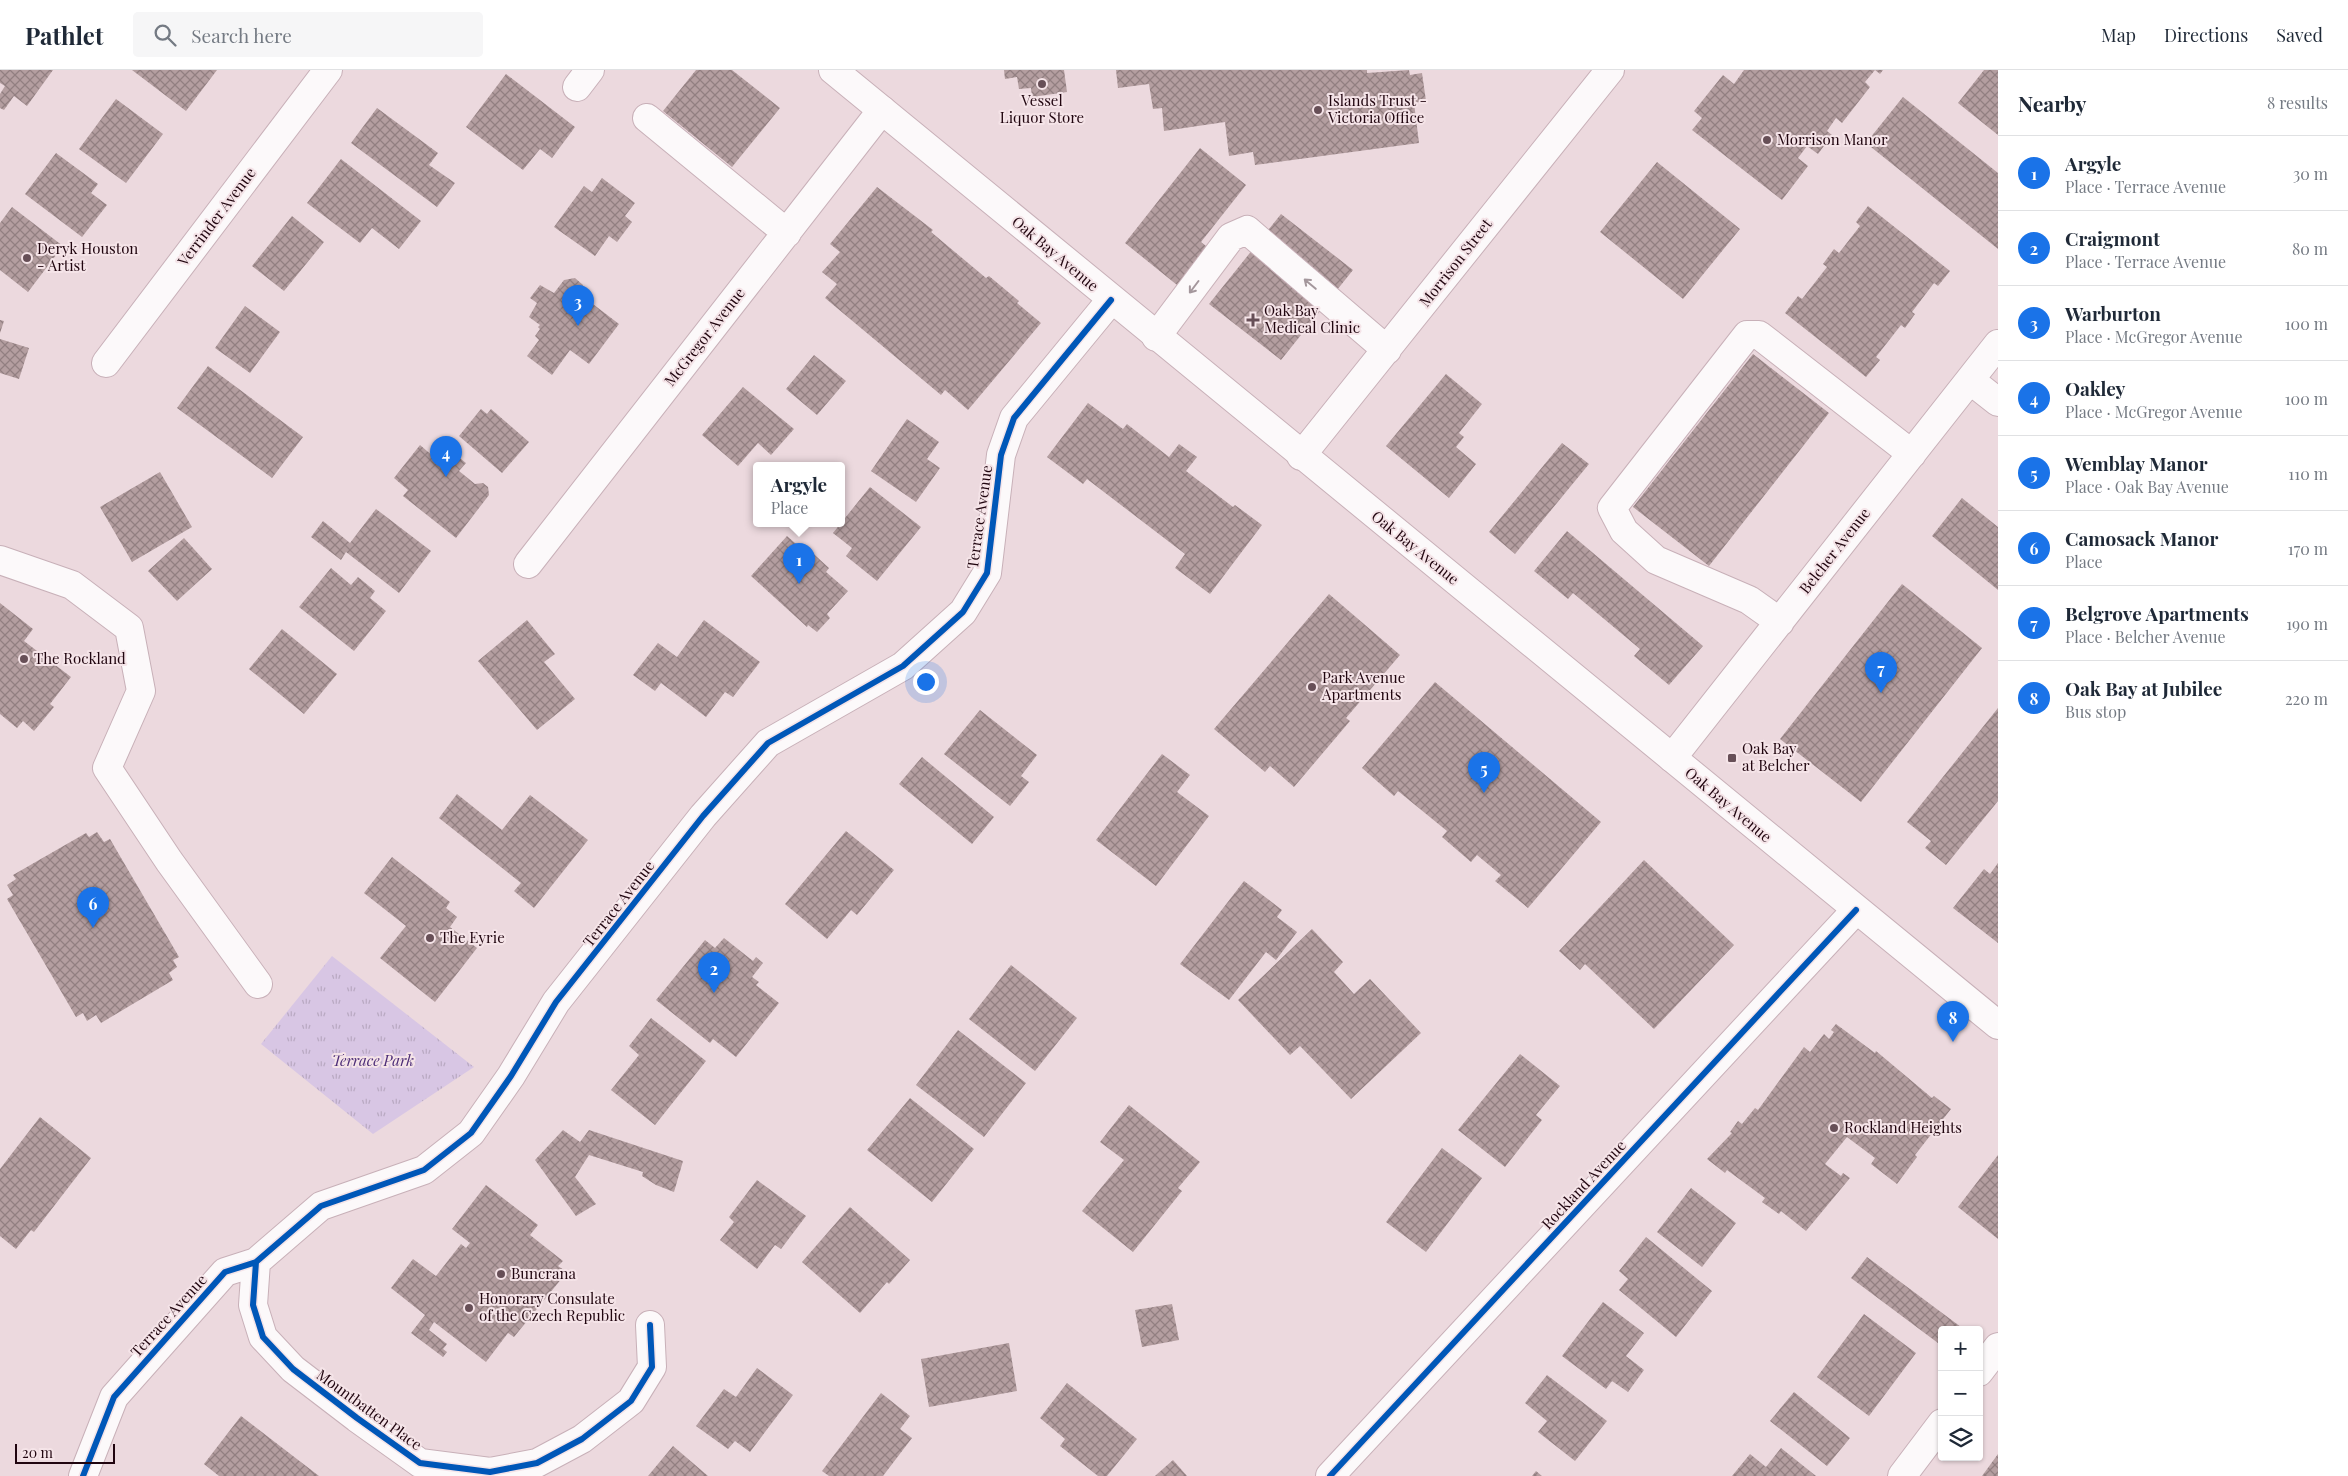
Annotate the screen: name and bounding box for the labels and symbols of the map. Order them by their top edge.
marker: Vessel Liquor Store [1036,78,1048,90]
place label: Vessel Liquor Store [1000,90,1084,127]
place label: Islands Trust - Victoria Office [1327,90,1427,127]
marker: Islands Trust - Victoria Office [1312,104,1324,116]
place label: Morrison Manor [1777,129,1888,149]
marker: Morrison Manor [1761,134,1773,146]
street label: Verrinder Avenue [172,163,260,270]
street label: Oak Bay Avenue [1008,211,1103,295]
street label: Morrison Street [1414,214,1496,311]
place label: Deryk Houston - Artist [37,238,138,275]
marker: Deryk Houston - Artist [21,252,33,264]
one-way arrow [1304,279,1317,290]
one-way arrow [1188,280,1199,293]
street label: McGregor Avenue [659,283,749,390]
pin: 3 [562,285,594,326]
place label: Oak Bay Medical Clinic [1264,300,1360,337]
marker: Oak Bay Medical Clinic [1246,313,1260,327]
pin: 4 [430,436,462,477]
street label: Terrace Avenue [962,464,996,570]
street label: Belcher Avenue [1794,503,1874,597]
street label: Oak Bay Avenue [1368,506,1464,589]
pin: 1 [783,543,815,584]
place label: The Rockland [34,648,126,668]
pin: 7 [1865,652,1897,693]
marker: The Rockland [18,653,30,665]
place label: Park Avenue Apartments [1321,667,1405,704]
your location [913,669,939,695]
marker: Park Avenue Apartments [1306,681,1318,693]
place label: Oak Bay at Belcher [1742,738,1810,775]
pin: 5 [1468,752,1500,793]
marker: Oak Bay at Belcher [1726,752,1738,764]
street label: Oak Bay Avenue [1681,762,1776,846]
street label: Terrace Avenue [578,856,658,951]
pin: 6 [77,887,109,928]
place label: The Eyrie [440,927,505,947]
marker: The Eyrie [424,932,436,944]
pin: 2 [698,952,730,993]
pin: 8 [1937,1001,1969,1042]
park label: Terrace Park [332,1050,414,1070]
place label: Rockland Heights [1844,1117,1962,1137]
marker: Rockland Heights [1828,1122,1840,1134]
street label: Rockland Avenue [1537,1135,1630,1233]
place label: Buncrana [511,1263,576,1283]
marker: Buncrana [495,1268,507,1280]
street label: Terrace Avenue [126,1270,211,1361]
place label: Honorary Consulate of the Czech Republic [479,1288,625,1325]
marker: Honorary Consulate of the Czech Republic [463,1302,475,1314]
street label: Mountbatten Place [313,1364,426,1454]
scale bar [15,1441,115,1464]

